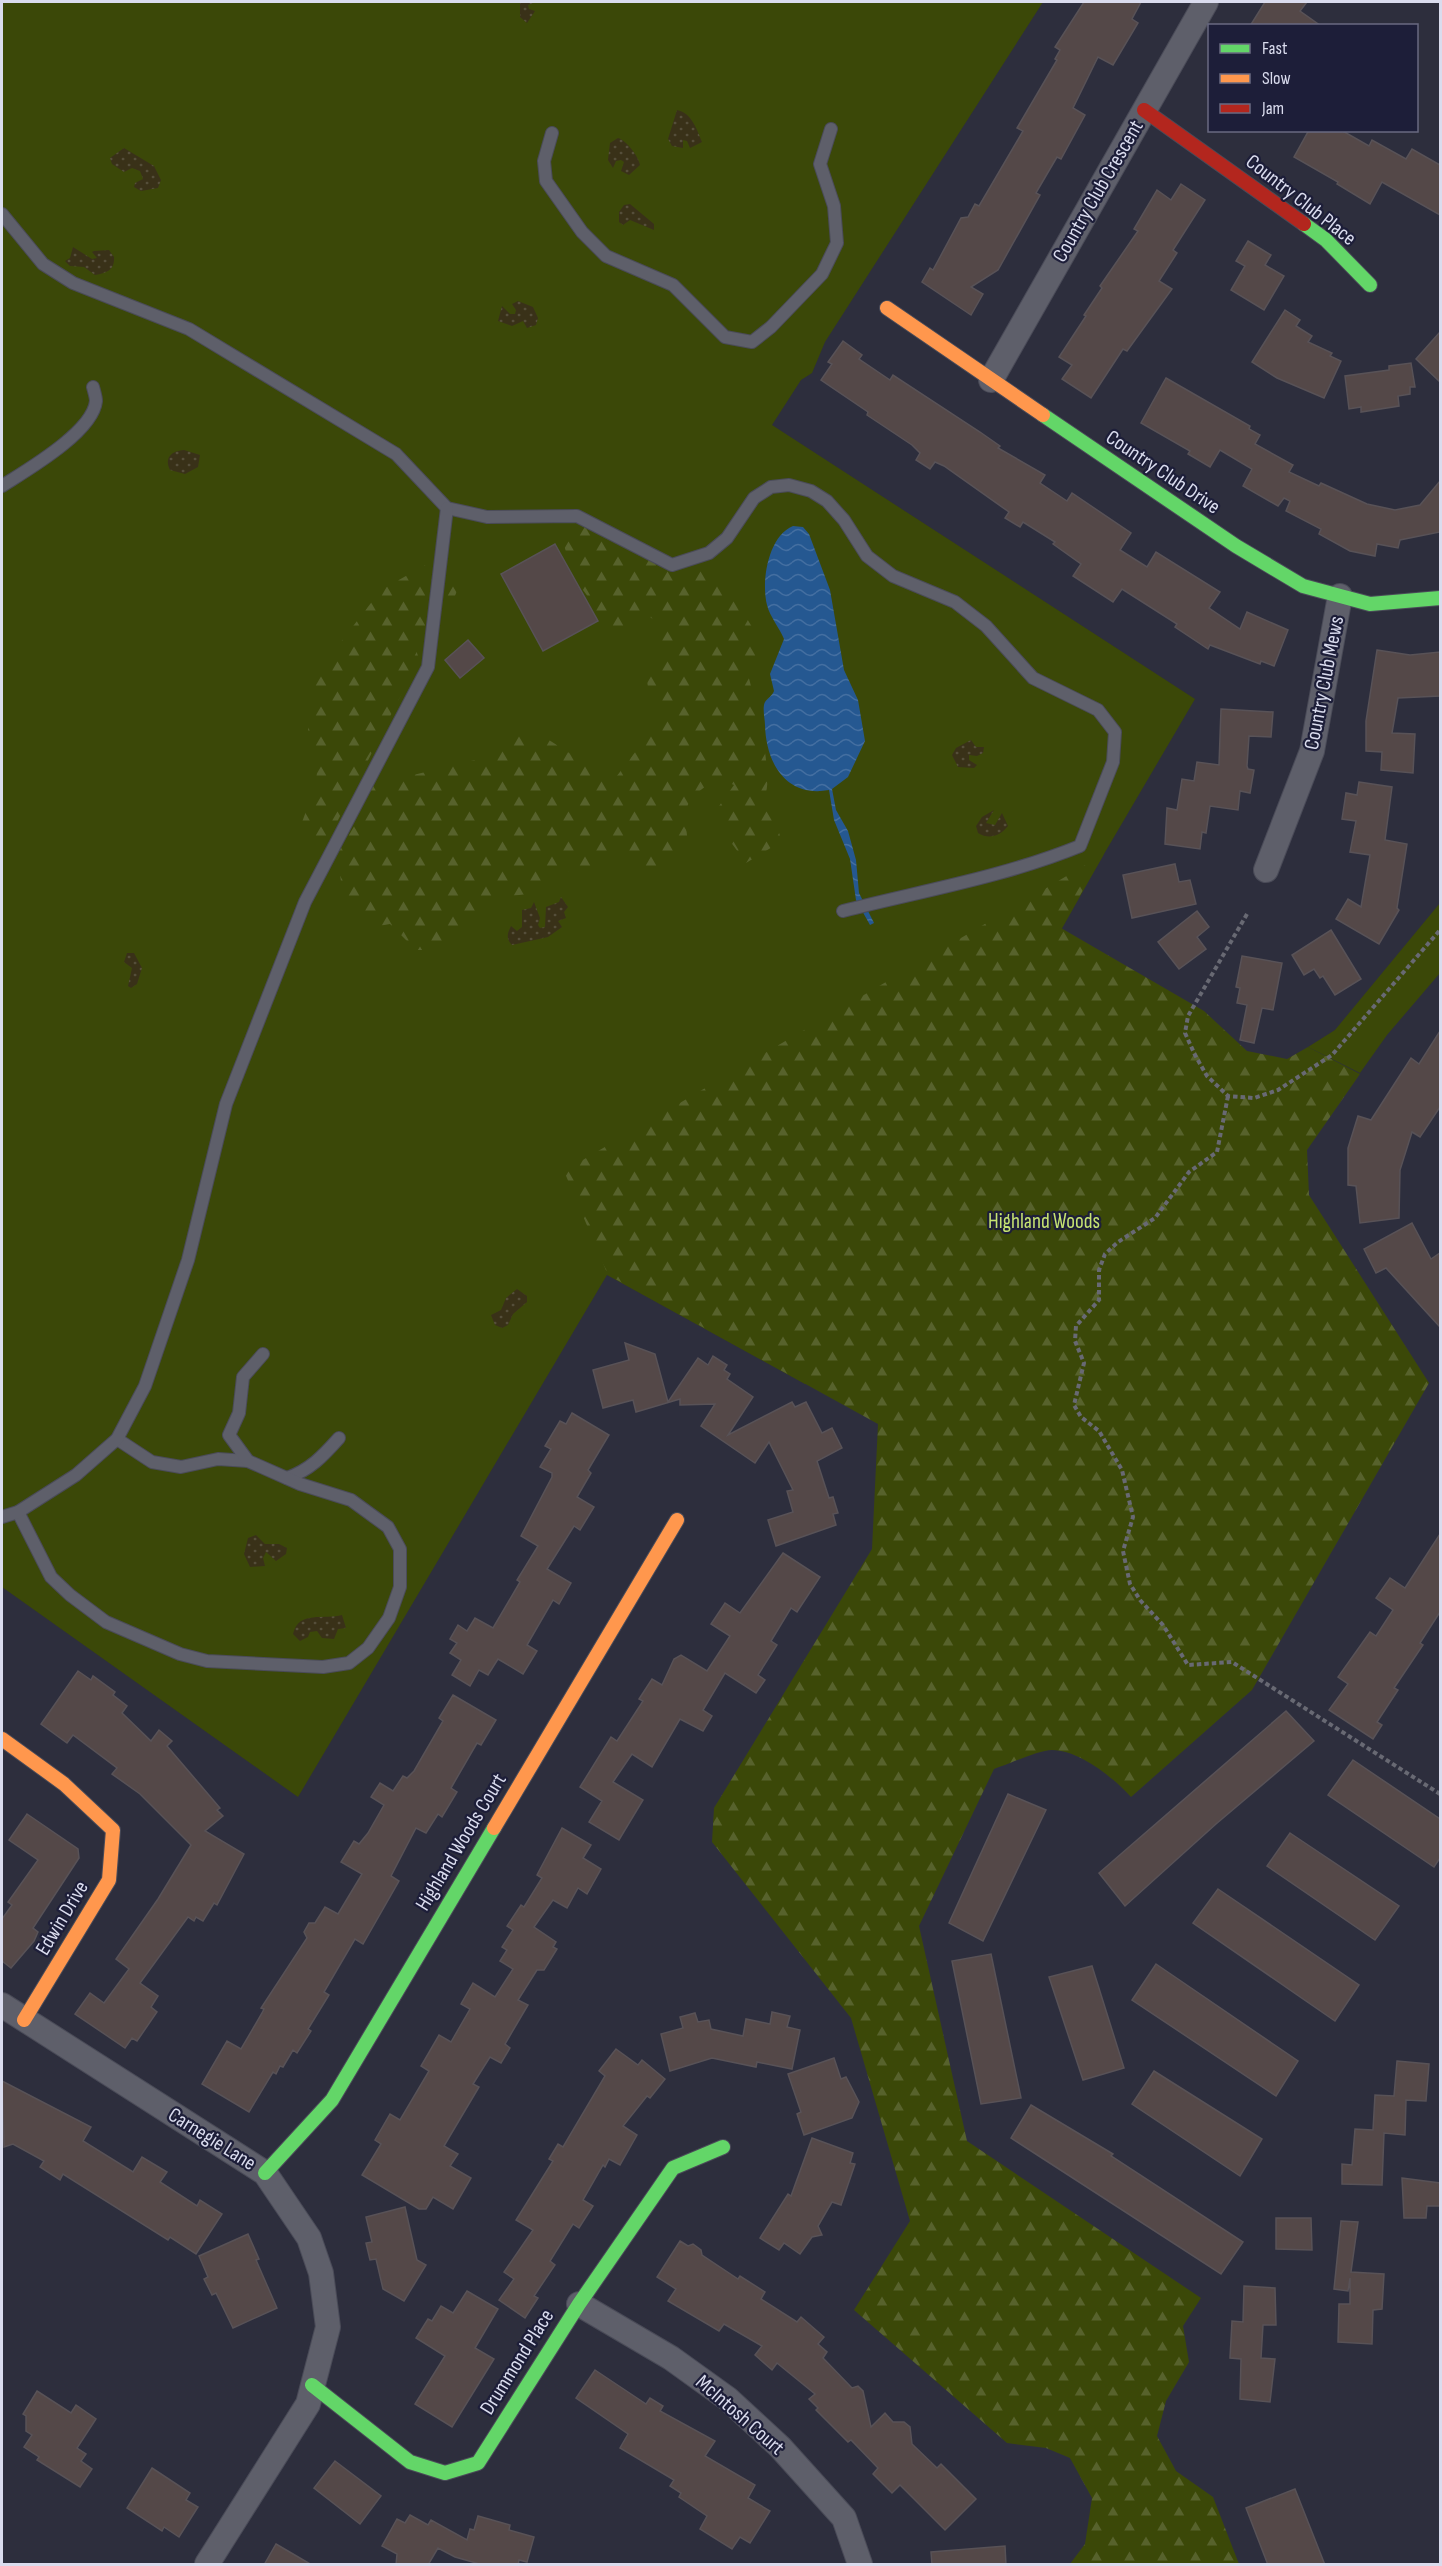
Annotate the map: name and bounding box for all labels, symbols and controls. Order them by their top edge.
legend [1208,24,1418,132]
text: Fast [1262,38,1288,59]
text: Slow [1262,68,1291,89]
text: Jam [1261,98,1284,119]
street label: Country Club Crescent [1047,116,1149,266]
street label: Country Club Place [1241,149,1361,251]
street label: Country Club Drive [1101,425,1225,519]
street label: Country Club Mews [1299,614,1349,752]
park label: Highland Woods [988,1209,1100,1234]
street label: Highland Woods Court [410,1769,512,1915]
street label: Edwin Drive [30,1876,94,1960]
street label: Carnegie Lane [164,2102,260,2176]
street label: Drummond Place [475,2305,559,2419]
street label: McIntosh Court [691,2370,789,2460]

